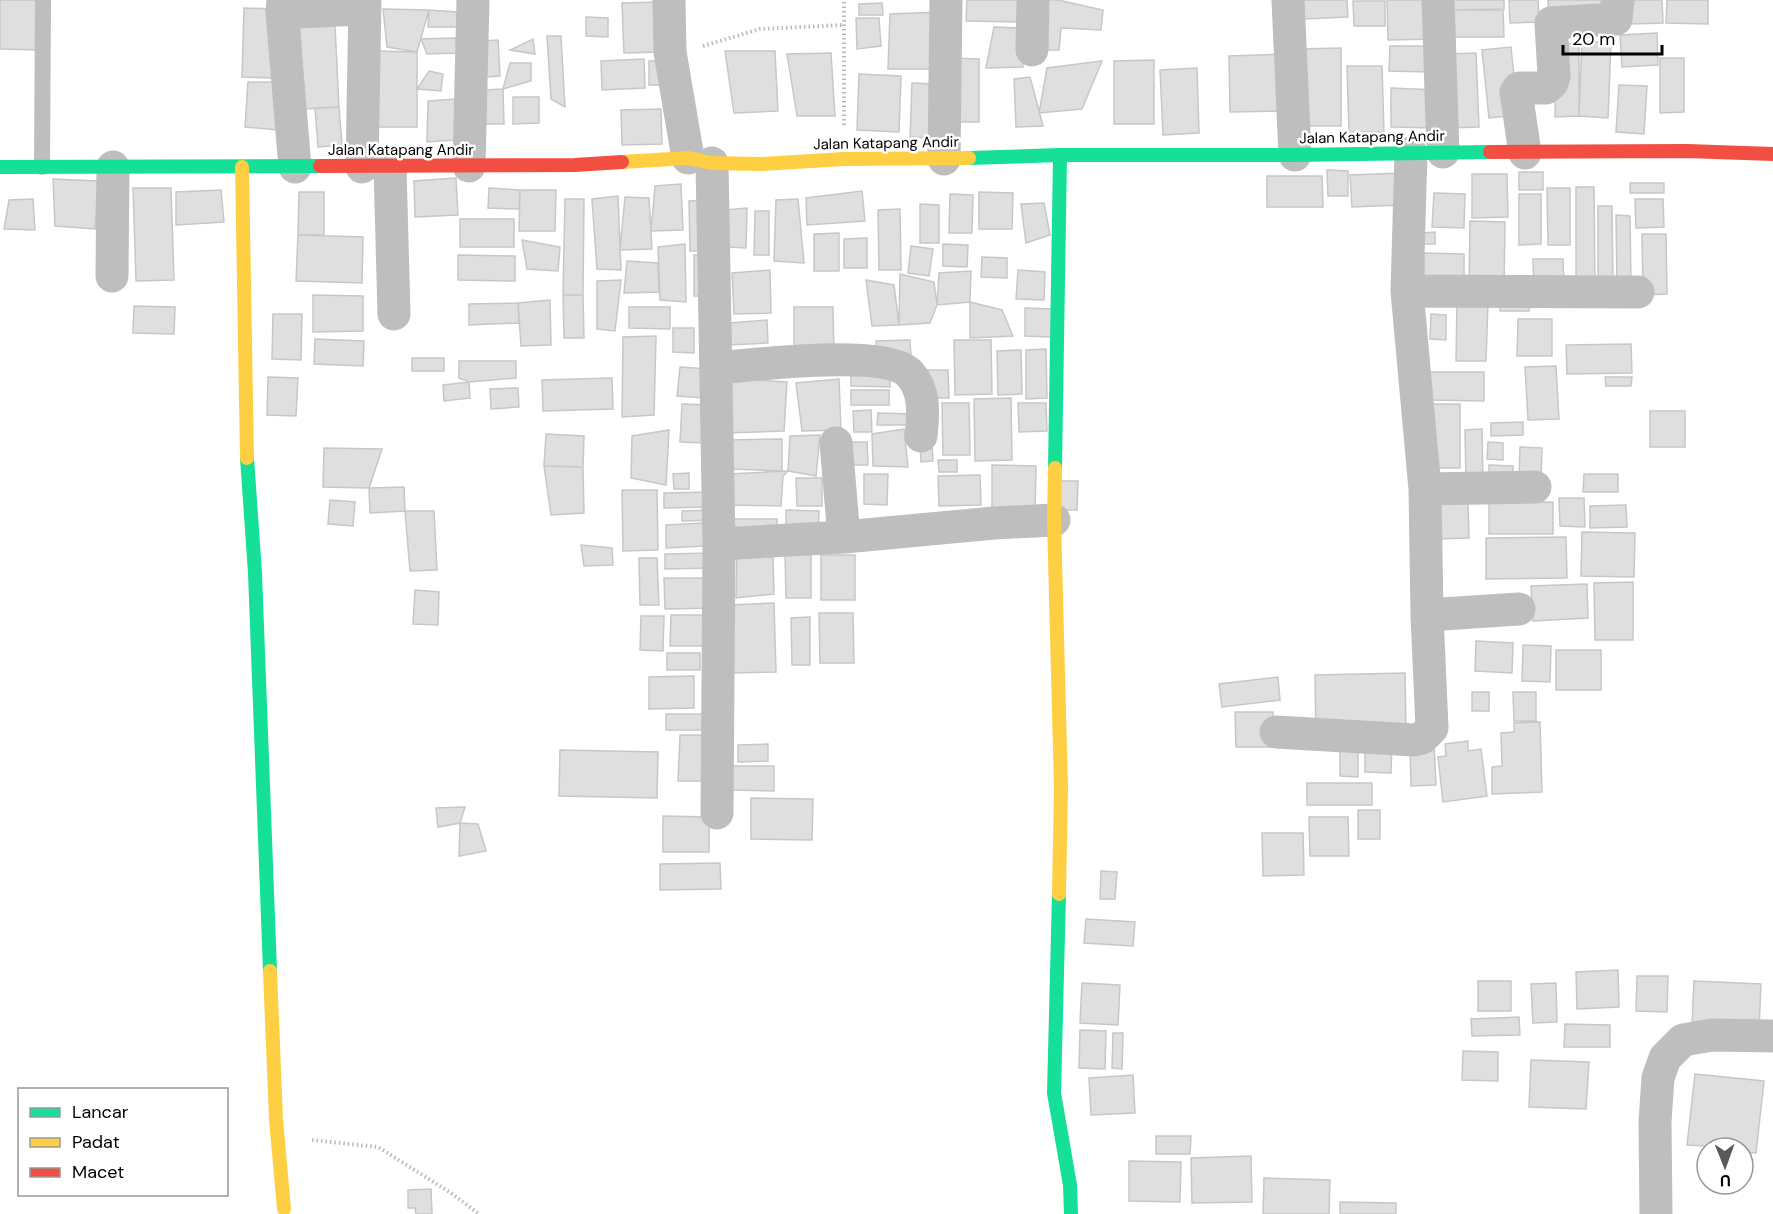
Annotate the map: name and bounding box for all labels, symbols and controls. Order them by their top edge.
scale bar [1563,18,1662,56]
text: 20 m [1572,27,1615,51]
street label: Jalan Katapang Andir [1299,126,1446,148]
street label: Jalan Katapang Andir [813,132,960,154]
street label: Jalan Katapang Andir [328,140,474,160]
legend [18,1088,228,1196]
text: Lancar [72,1100,129,1124]
text: Padat [72,1130,120,1154]
north arrow [1695,1136,1755,1196]
text: Macet [72,1160,124,1184]
text: U [1720,1170,1731,1191]

